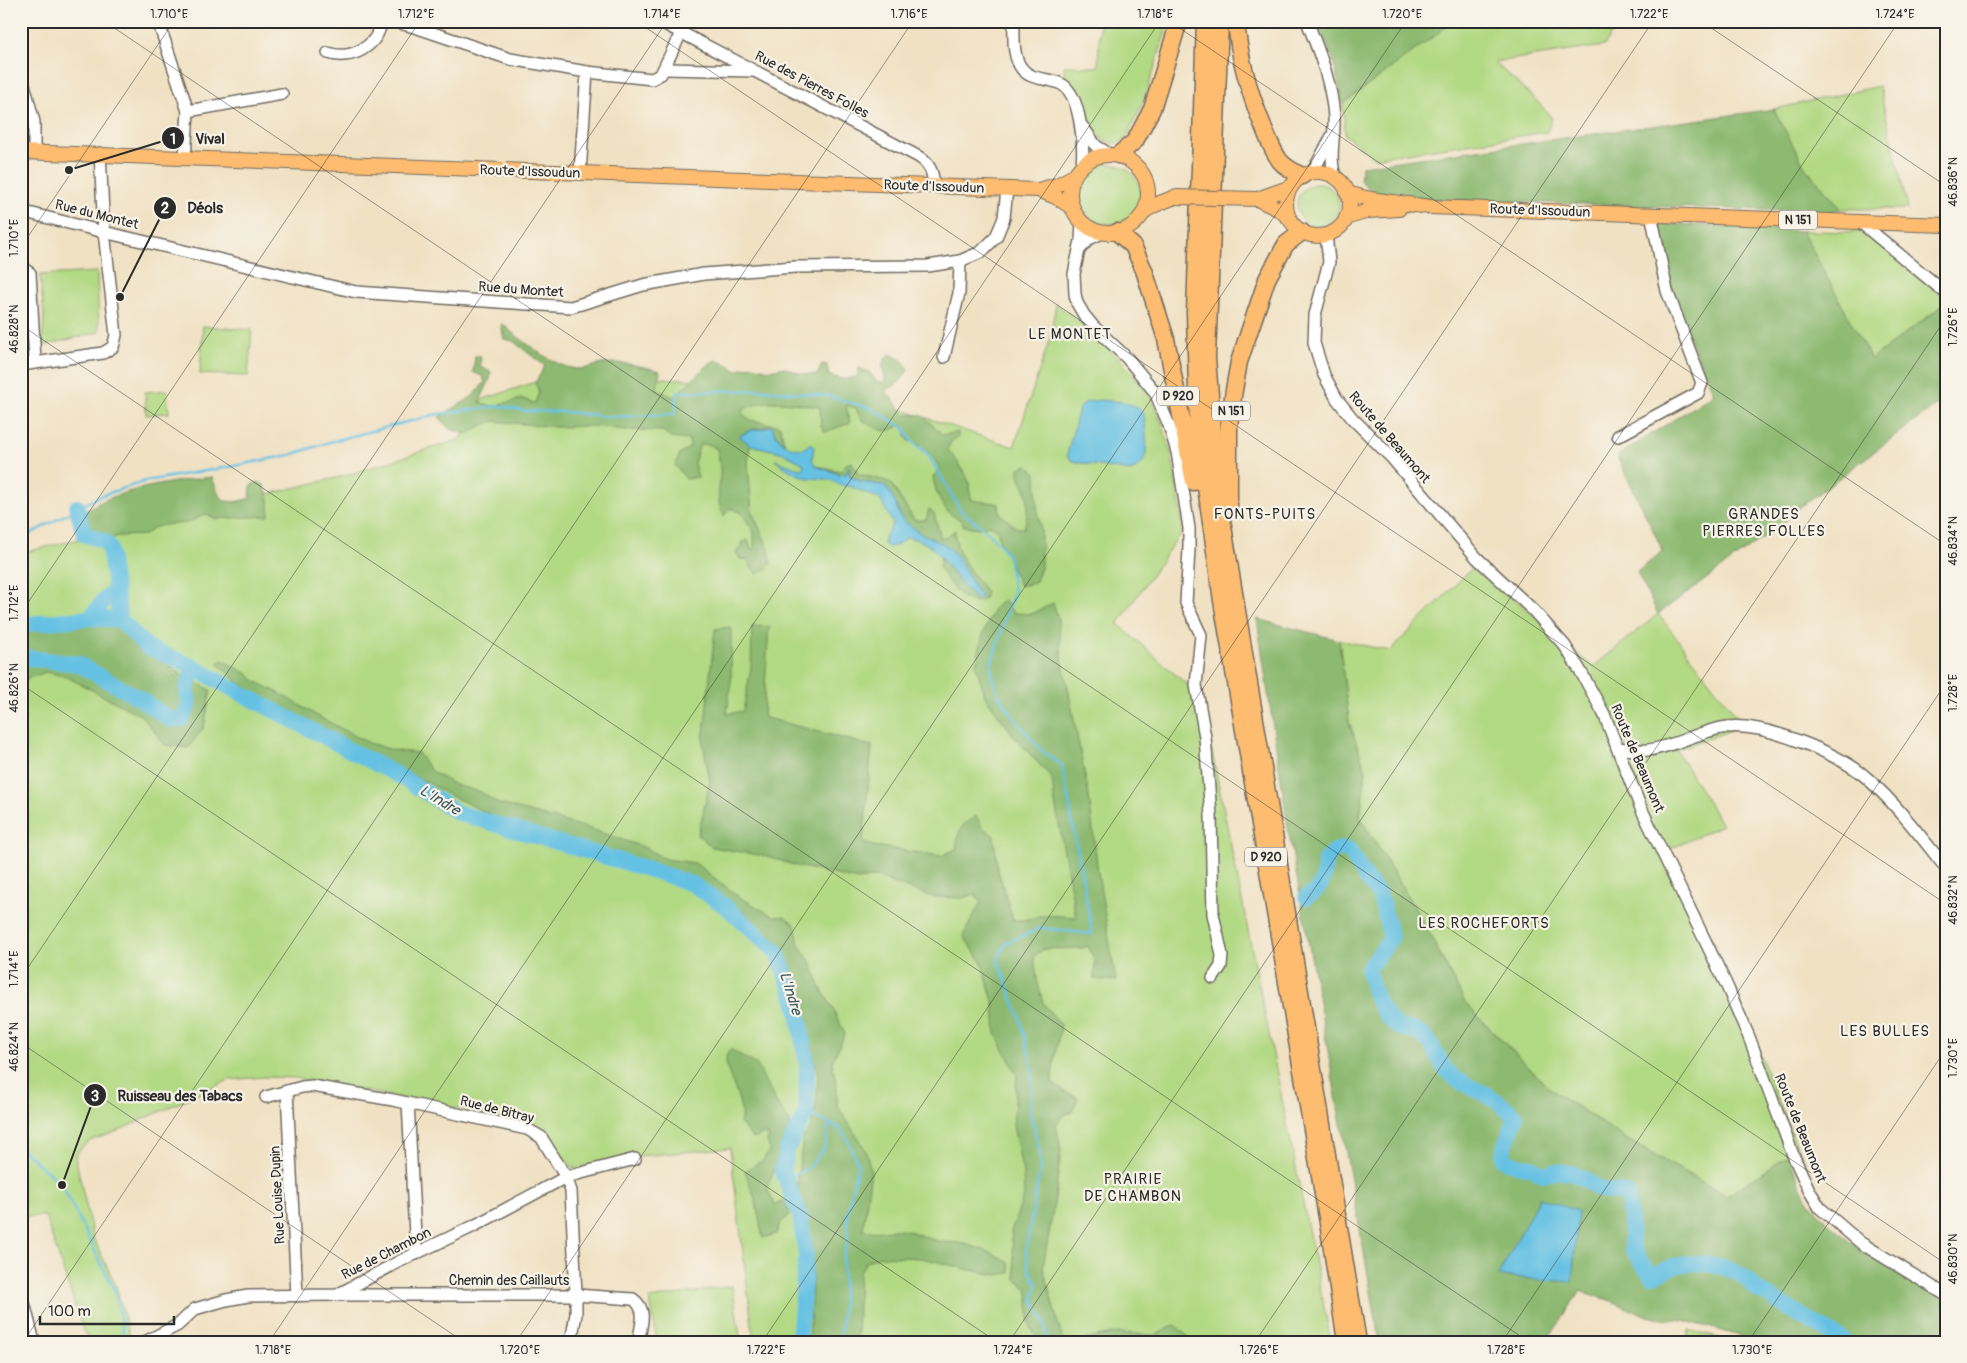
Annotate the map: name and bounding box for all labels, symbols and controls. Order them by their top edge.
text: 1.710°E [150,7,188,22]
text: 1.712°E [398,7,434,22]
text: 1.714°E [644,7,680,22]
text: 1.716°E [891,7,927,22]
text: 1.718°E [1137,7,1173,22]
text: 1.720°E [1382,7,1422,22]
text: 1.722°E [1630,7,1668,22]
text: 1.724°E [1876,7,1914,22]
street label: Rue des Pierres Folles [752,47,872,122]
callout: Vival [161,123,235,153]
text: 1 [170,130,176,149]
text: Vival [195,130,225,149]
text: 46.836°N [1946,157,1961,207]
street label: Route d'Issoudun [479,161,581,182]
street label: Route d'Issoudun [883,176,985,197]
callout: Déols [152,193,233,223]
street label: Rue du Montet [53,196,141,233]
text: 2 [161,199,169,218]
text: Déols [187,199,223,218]
street label: Route d'Issoudun [1489,200,1591,221]
road number: N 151 [1779,210,1817,230]
text: 1.710°E [7,219,22,257]
street label: Rue du Montet [478,278,565,301]
text: 46.828°N [7,305,22,353]
text: 1.726°E [1946,308,1961,346]
district label: LE MONTET [1028,325,1112,344]
road number: D 920 [1157,386,1199,406]
street label: Route de Beaumont [1345,388,1434,487]
road number: N 151 [1212,402,1250,421]
district label: FONTS-PUITS [1214,505,1316,524]
district label: GRANDES PIERRES FOLLES [1702,505,1826,541]
text: 46.834°N [1946,516,1961,566]
text: 1.712°E [7,585,22,621]
text: 46.826°N [7,663,22,713]
text: 1.728°E [1946,674,1961,712]
street label: Route de Beaumont [1607,701,1668,815]
water label: L'Indre [416,781,465,821]
road number: D 920 [1245,848,1287,866]
text: 46.832°N [1946,875,1961,925]
district label: LES ROCHEFORTS [1418,914,1550,933]
text: 1.714°E [7,951,22,987]
water label: L'Indre [775,969,807,1018]
text: 46.824°N [7,1022,22,1072]
district label: LES BULLES [1840,1022,1930,1041]
text: 1.730°E [1946,1038,1961,1078]
street label: Route de Beaumont [1771,1071,1830,1186]
callout: Ruisseau des Tabacs [83,1080,253,1110]
text: 3 [91,1087,99,1106]
text: Ruisseau des Tabacs [117,1087,243,1106]
street label: Rue de Bitray [458,1092,536,1127]
street label: Rue Louise Dupin [266,1145,289,1245]
district label: PRAIRIE DE CHAMBON [1084,1170,1182,1206]
street label: Rue de Chambon [339,1224,434,1283]
text: 46.830°N [1946,1234,1961,1284]
street label: Chemin des Caillauts [449,1272,570,1289]
scale bar [40,1293,174,1325]
text: 100 m [48,1302,91,1321]
text: 1.718°E [255,1343,291,1358]
text: 1.720°E [500,1343,540,1358]
text: 1.722°E [747,1343,785,1358]
text: 1.724°E [994,1343,1032,1358]
text: 1.726°E [1240,1343,1278,1358]
text: 1.728°E [1487,1343,1525,1358]
text: 1.730°E [1732,1343,1772,1358]

